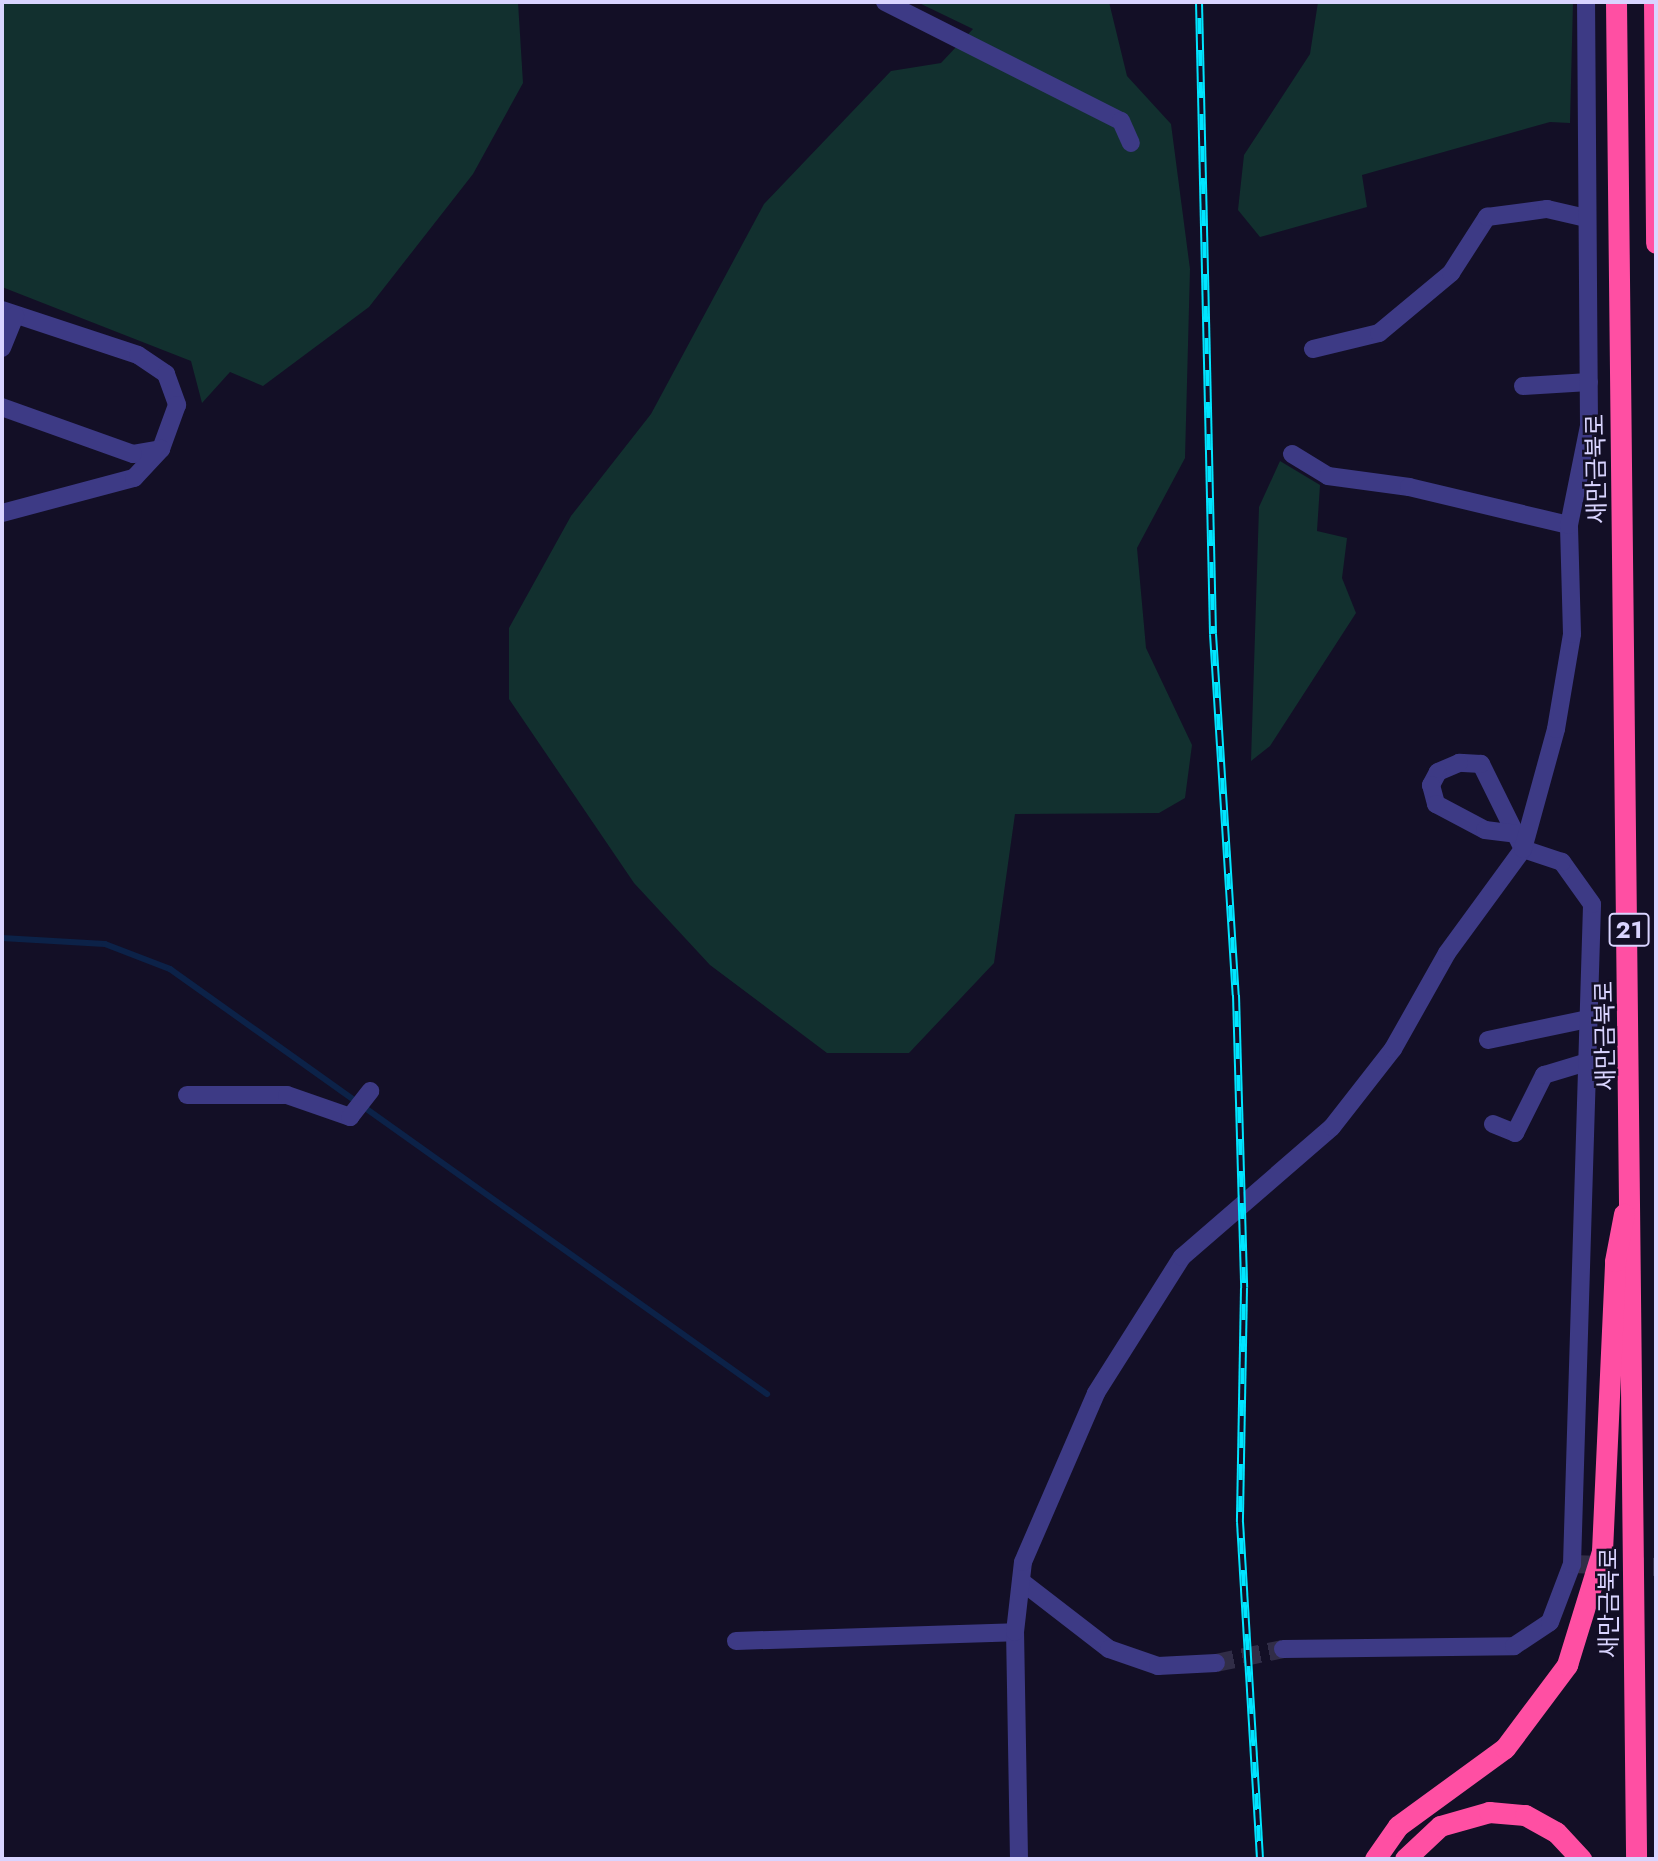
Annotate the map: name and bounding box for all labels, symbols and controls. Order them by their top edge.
street label: 새만금북로 [1581,414,1611,524]
road number: 21 [1608,911,1650,950]
street label: 새만금북로 [1590,981,1620,1091]
street label: 새만금북로 [1595,1548,1623,1658]

